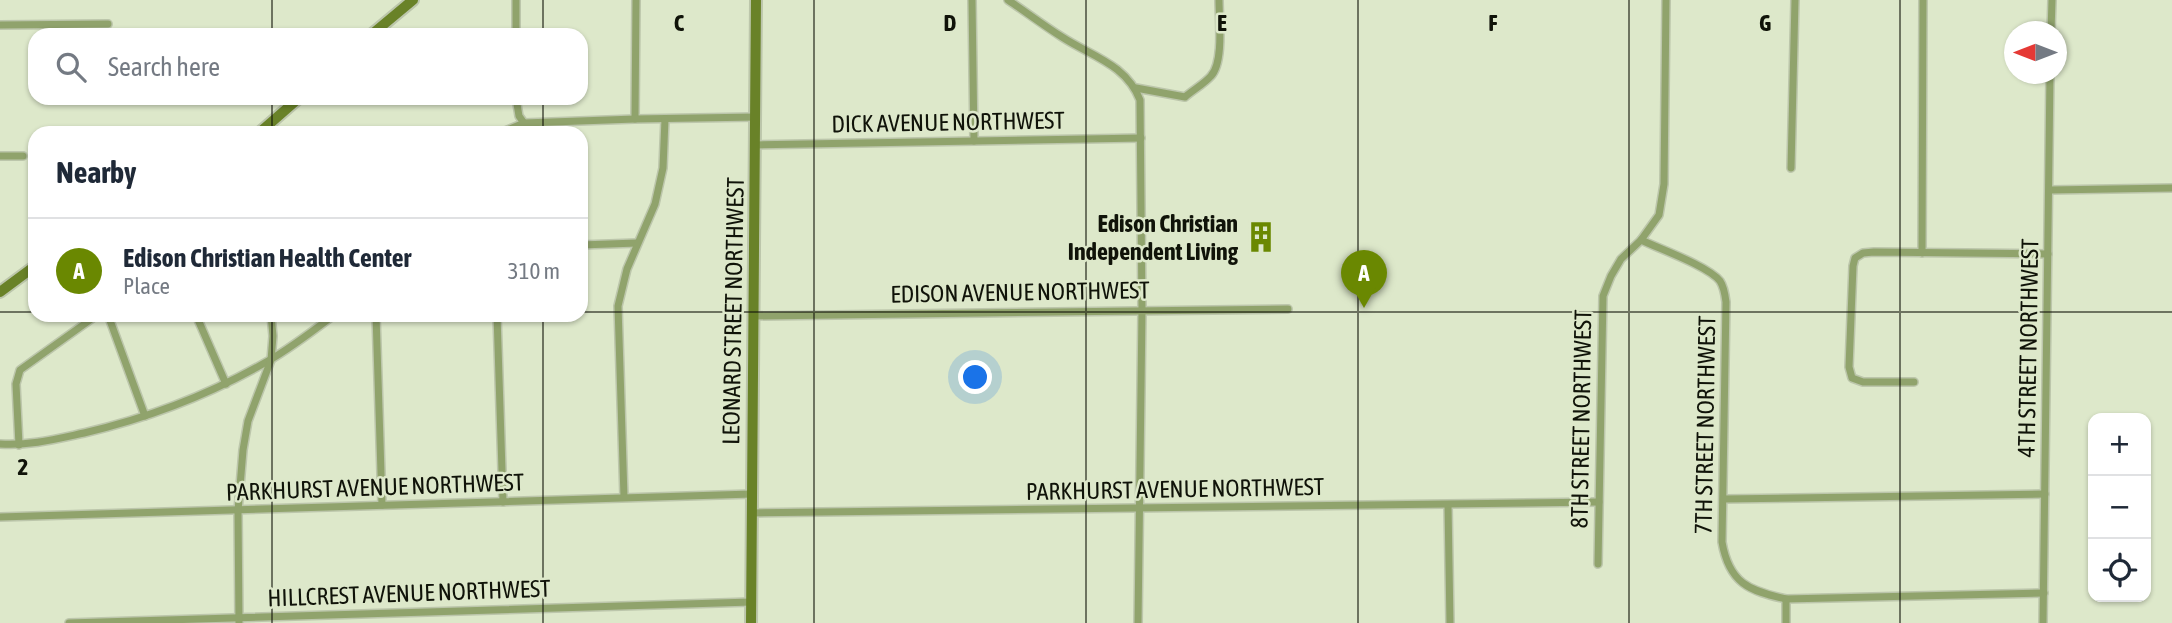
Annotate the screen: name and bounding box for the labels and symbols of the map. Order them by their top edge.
text: C [674,10,685,36]
text: D [944,10,957,36]
text: E [1217,10,1227,36]
text: F [1488,10,1498,36]
text: G [1759,10,1771,36]
north arrow [2004,21,2067,84]
street label: DICK AVENUE NORTHWEST [831,106,1065,138]
street label: LEONARD STREET NORTHWEST [717,176,749,445]
place label: Edison Christian Independent Living [1068,210,1239,265]
building icon: Edison Christian Independent Living [1244,220,1278,254]
street label: 4TH STREET NORTHWEST [2013,238,2043,458]
pin: A [1341,250,1387,308]
street label: EDISON AVENUE NORTHWEST [890,276,1150,308]
street label: 8TH STREET NORTHWEST [1566,309,1596,529]
street label: 7TH STREET NORTHWEST [1690,315,1720,535]
your location [958,360,992,394]
text: 2 [18,454,28,480]
street label: PARKHURST AVENUE NORTHWEST [225,468,525,506]
street label: PARKHURST AVENUE NORTHWEST [1026,473,1325,505]
street label: HILLCREST AVENUE NORTHWEST [267,575,551,611]

